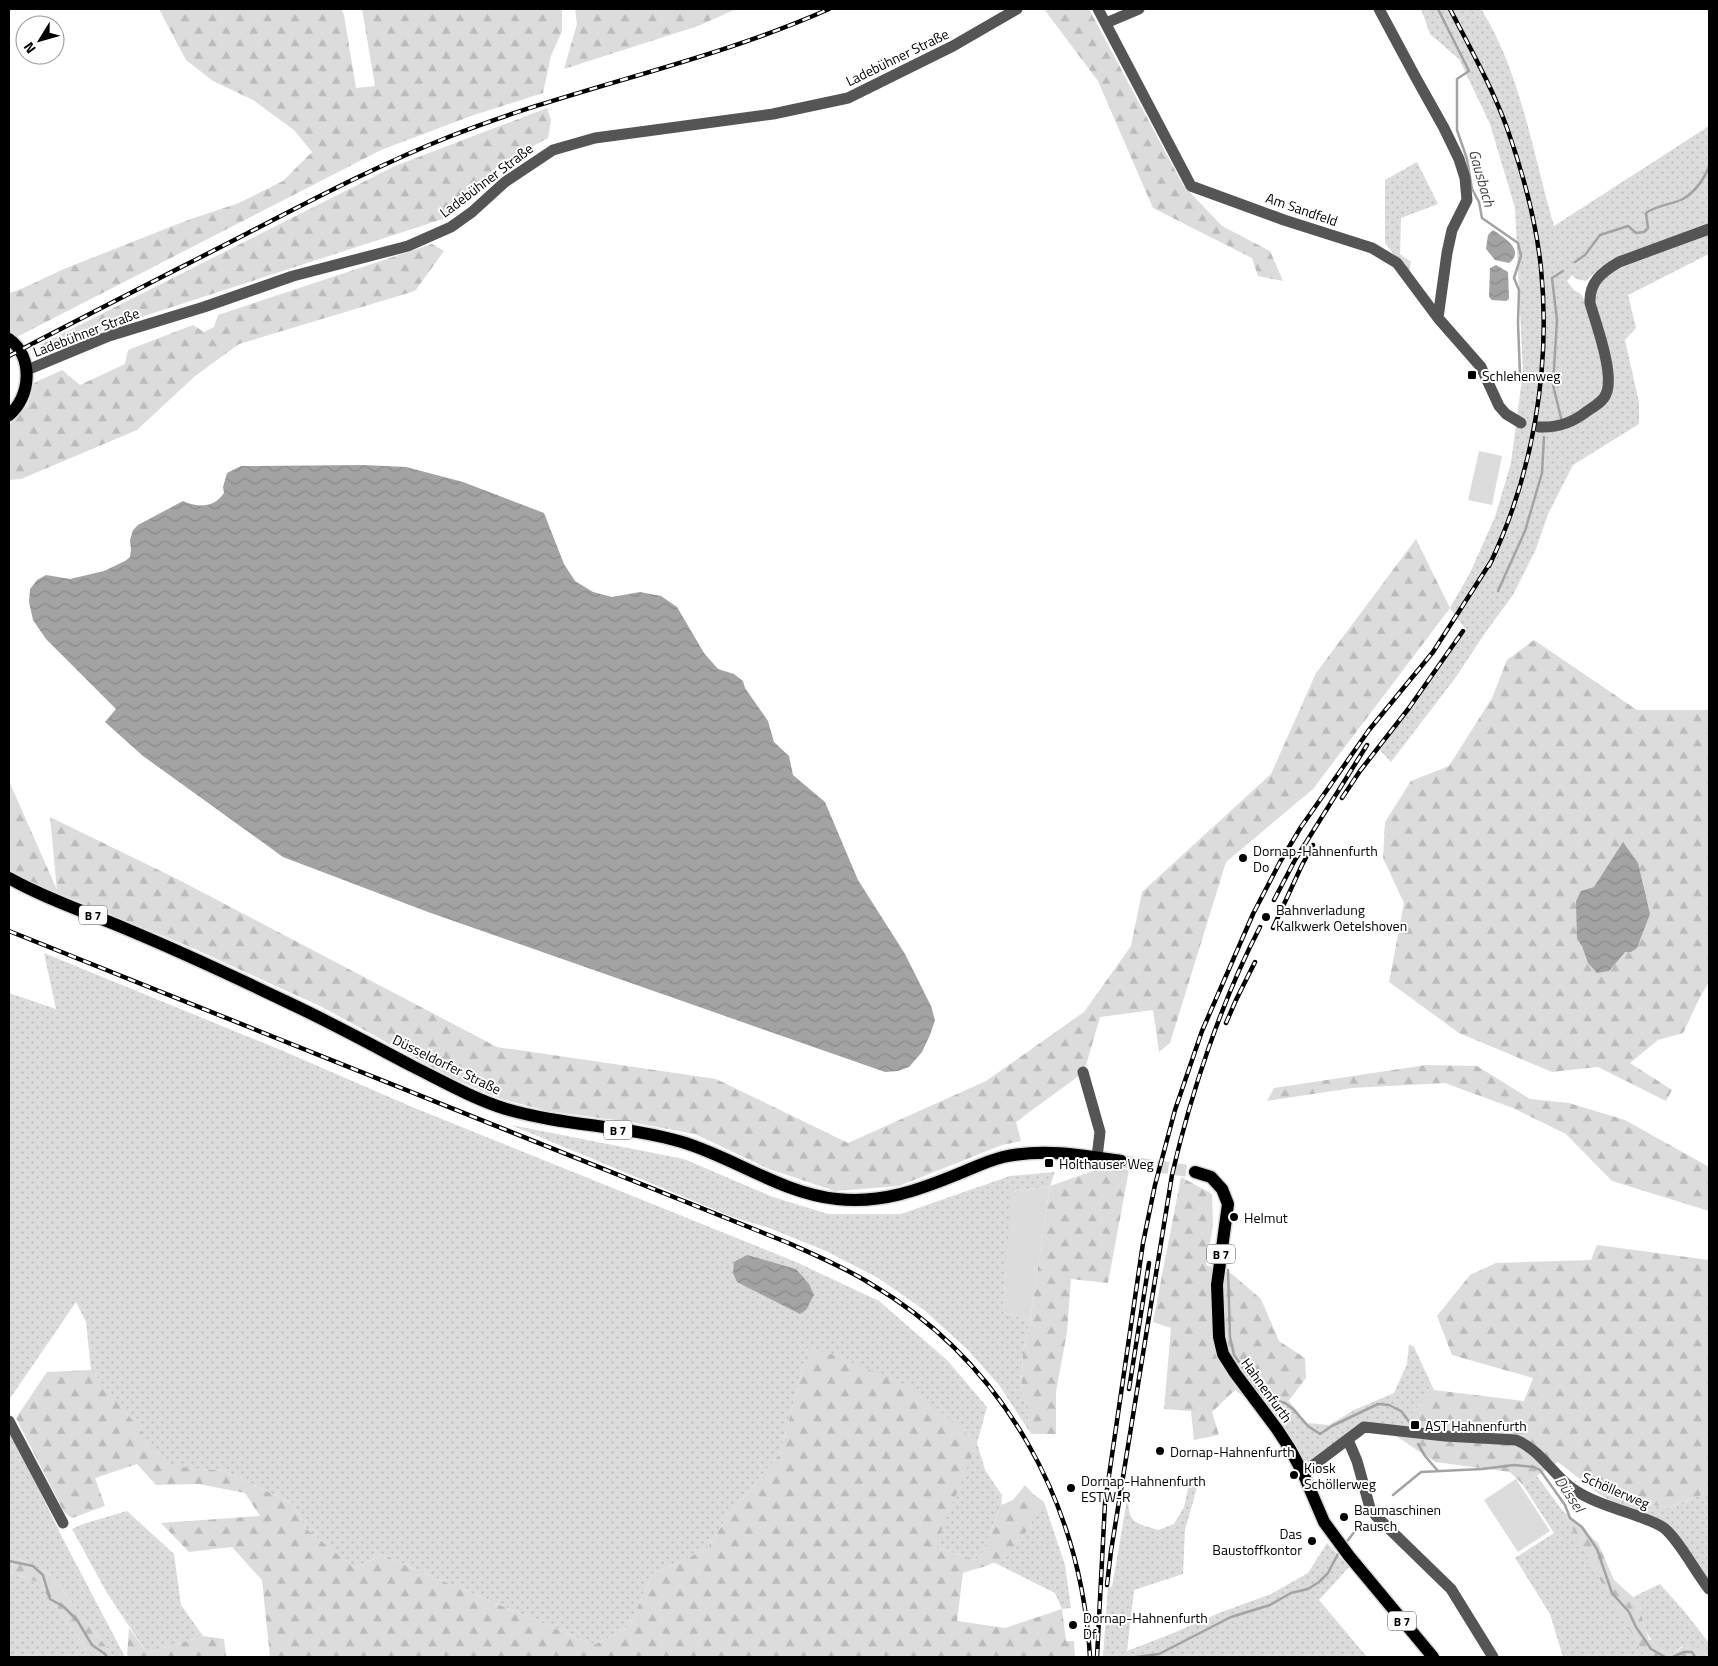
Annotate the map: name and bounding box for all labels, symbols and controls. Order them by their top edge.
north arrow [15,15,65,65]
street label: Ladebühner Straße [842,23,952,91]
text: N [18,38,41,58]
street label: Ladebühner Straße [435,138,537,222]
water label: Gausbach [1463,147,1501,210]
street label: Am Sandfeld [1263,187,1341,231]
street label: Ladebühner Straße [30,302,142,362]
place label: Schlehenweg [1482,365,1560,386]
marker: Schlehenweg [1466,369,1478,381]
place label: Dornap-Hahnenfurth Do [1253,840,1378,877]
marker: Dornap-Hahnenfurth Do [1237,852,1249,864]
place label: Bahnverladung Kalkwerk Oetelshoven [1276,899,1407,936]
road number: B 7 [79,906,107,924]
marker: Bahnverladung Kalkwerk Oetelshoven [1260,911,1272,923]
street label: Düsseldorfer Straße [389,1029,505,1099]
road number: B 7 [604,1120,632,1140]
place label: Holthauser Weg [1059,1153,1154,1174]
marker: Holthauser Weg [1043,1157,1055,1169]
place label: Helmut [1244,1207,1288,1228]
marker: Helmut [1228,1211,1240,1223]
road number: B 7 [1207,1244,1235,1264]
street label: Hahnenfurth [1236,1353,1298,1427]
place label: AST Hahnenfurth [1425,1415,1527,1436]
marker: AST Hahnenfurth [1409,1419,1421,1431]
place label: Dornap-Hahnenfurth [1170,1441,1295,1462]
marker: Dornap-Hahnenfurth [1154,1445,1166,1457]
place label: Kiosk Schöllerweg [1304,1457,1376,1494]
street label: Schöllerweg [1579,1466,1653,1514]
marker: Kiosk Schöllerweg [1288,1469,1300,1481]
place label: Dornap-Hahnenfurth ESTW-R [1081,1470,1206,1507]
water label: Düssel [1549,1471,1592,1518]
marker: Dornap-Hahnenfurth ESTW-R [1065,1482,1077,1494]
place label: Baumaschinen Rausch [1354,1499,1441,1536]
marker: Baumaschinen Rausch [1338,1511,1350,1523]
place label: Das Baustoffkontor [1212,1523,1302,1560]
marker: Das Baustoffkontor [1306,1535,1318,1547]
place label: Dornap-Hahnenfurth Df [1083,1607,1208,1644]
road number: B 7 [1388,1612,1416,1630]
marker: Dornap-Hahnenfurth Df [1067,1619,1079,1631]

